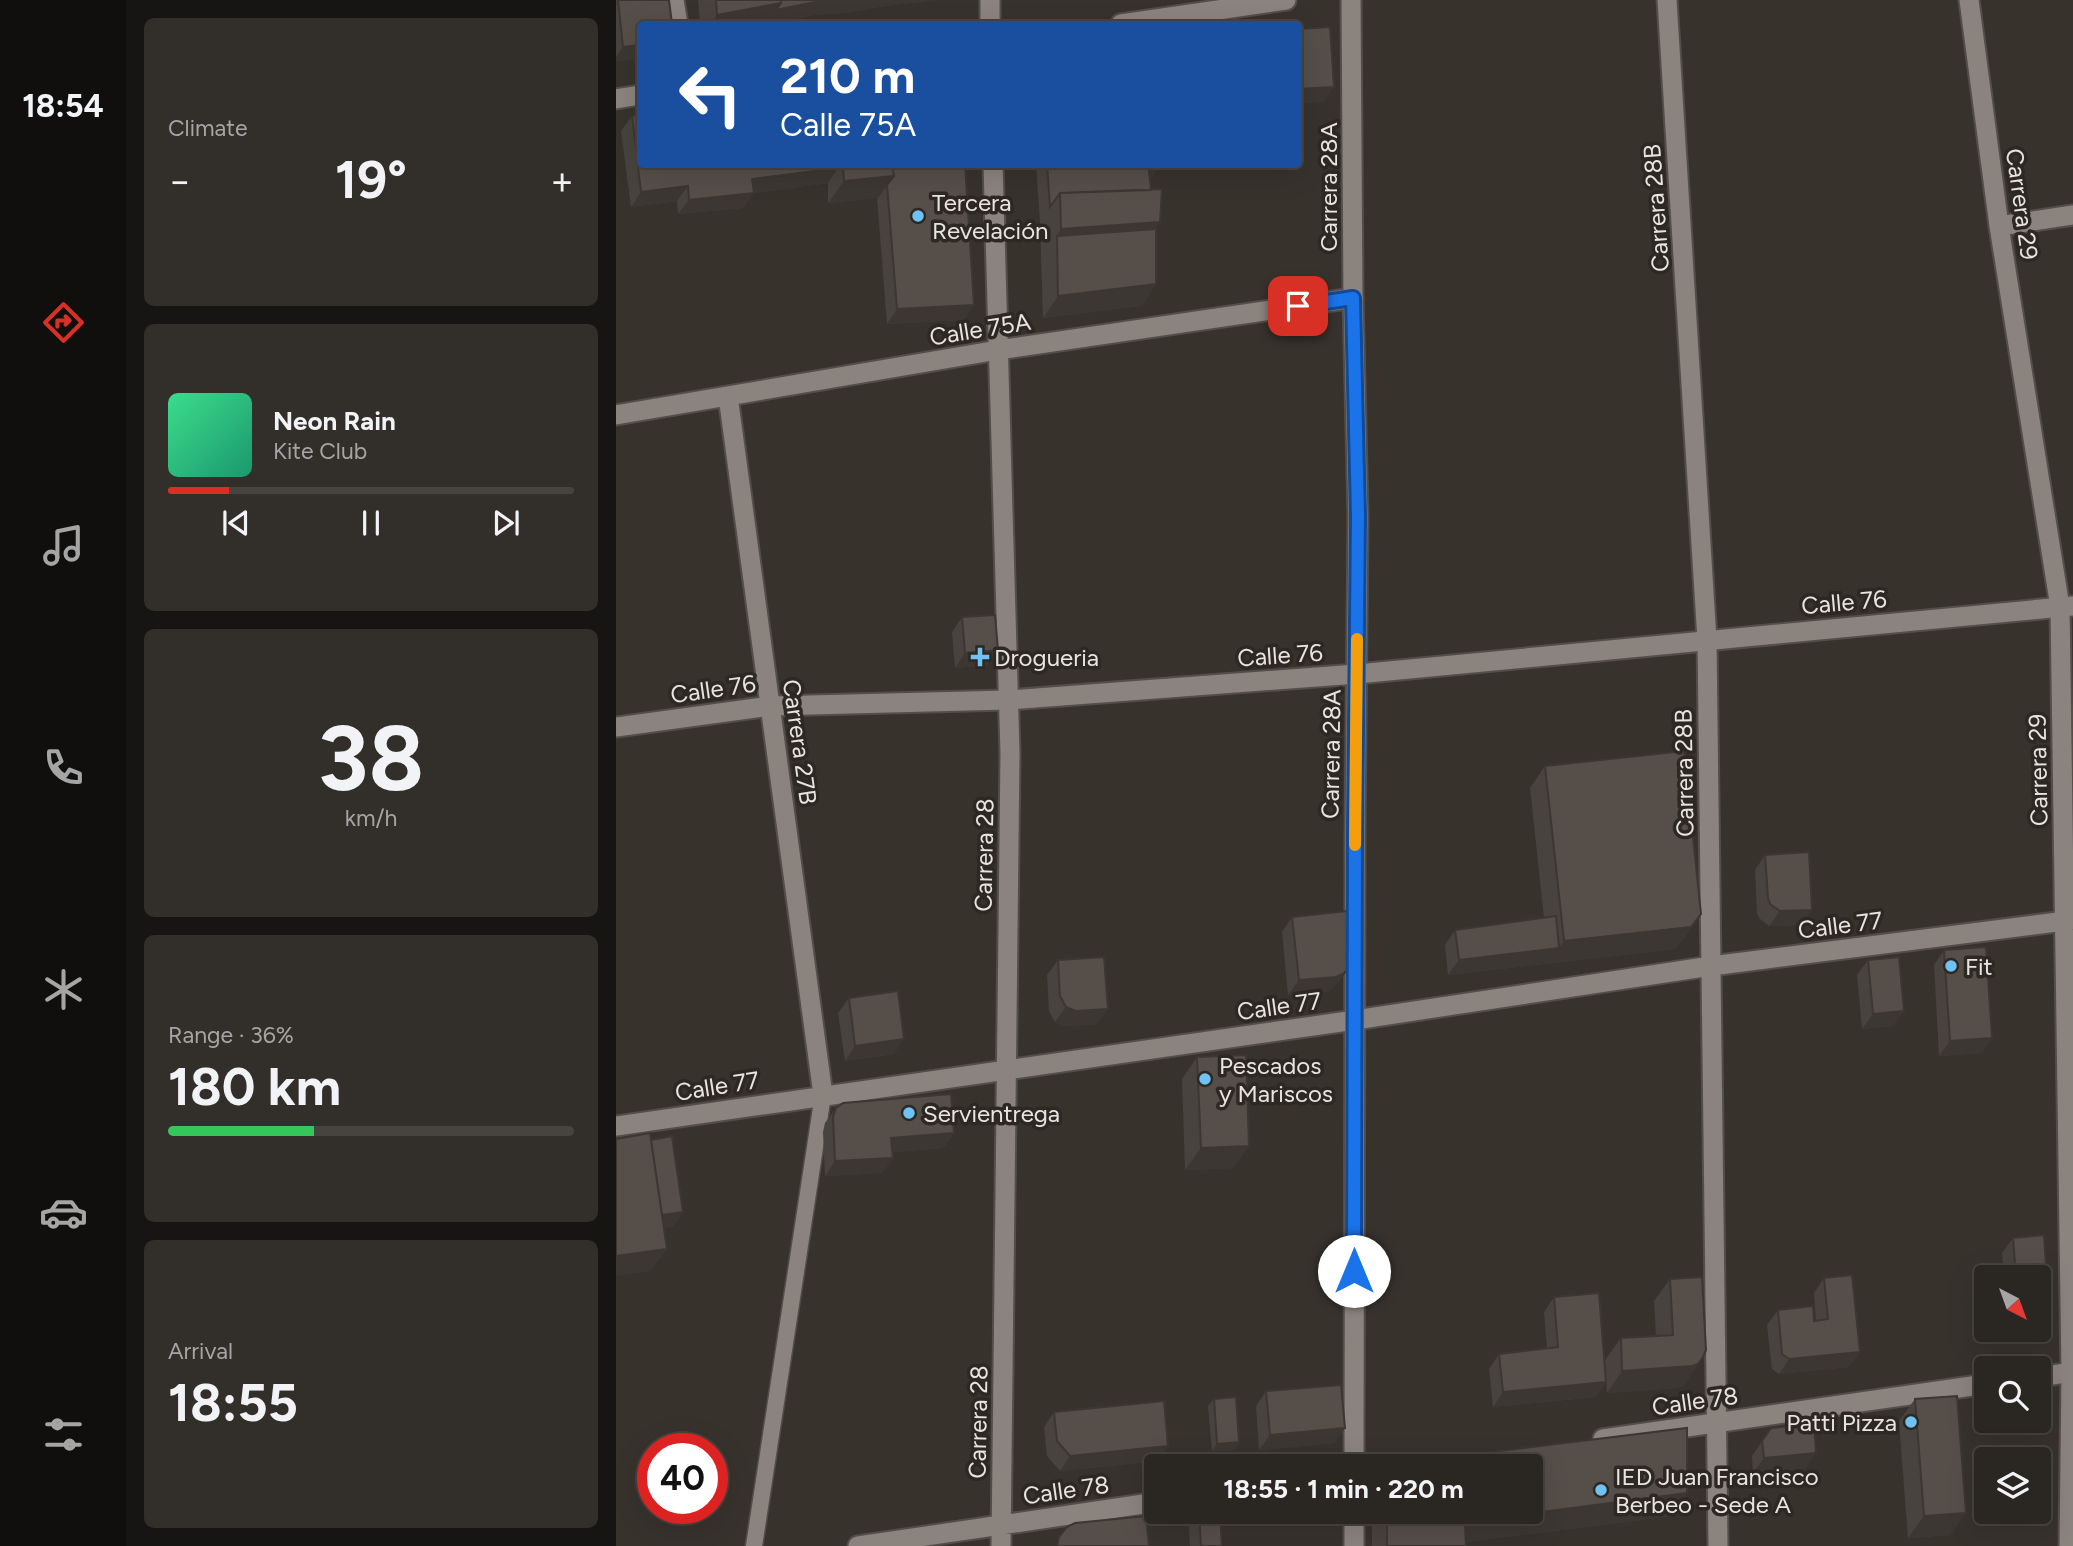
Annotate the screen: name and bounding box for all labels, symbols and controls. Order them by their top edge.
text: 210 m [780,46,915,105]
icon: left [665,49,756,140]
text: 18:54 [22,87,104,125]
text: Calle 75A [780,106,916,144]
text: Climate [168,114,247,142]
street label: Carrera 28A [1314,121,1343,252]
street label: Carrera 28B [1637,143,1675,273]
street label: Carrera 29 [2000,146,2044,262]
text: 19° [335,149,407,211]
text: − [168,158,192,204]
text: + [550,158,574,204]
place label: Tercera Revelación [932,188,1049,245]
marker: Tercera Revelación [910,208,926,224]
pin [1268,276,1328,336]
icon: arrive [1279,287,1317,325]
icon: directions [39,298,88,347]
street label: Calle 75A [927,307,1033,351]
text: Neon Rain [273,405,396,437]
text: Kite Club [273,437,367,465]
icon: previous [217,504,255,542]
icon: pause [352,504,390,542]
icon: next [487,504,525,542]
icon: music [39,521,88,570]
street label: Calle 76 [1800,584,1888,620]
street label: Calle 76 [1236,638,1324,672]
place label: Drogueria [994,643,1099,672]
marker: Drogueria [972,649,988,665]
street label: Calle 76 [669,669,757,709]
street label: Carrera 27B [777,678,823,806]
street label: Carrera 28A [1315,688,1347,819]
text: 38 [318,704,424,813]
street label: Carrera 28B [1668,709,1700,837]
street label: Carrera 29 [2023,714,2053,826]
icon: phone [39,743,88,792]
street label: Carrera 28 [969,798,999,912]
text: km/h [345,804,397,832]
street label: Calle 77 [1796,905,1884,945]
place label: Fit [1965,952,1993,981]
marker: Fit [1943,958,1959,974]
icon: climate [39,965,88,1014]
street label: Calle 77 [1235,986,1323,1026]
text: Range · 36% [168,1021,294,1049]
place label: Pescados y Mariscos [1219,1051,1333,1108]
text: 180 km [168,1056,341,1118]
street label: Calle 77 [673,1065,761,1107]
marker: Pescados y Mariscos [1197,1071,1213,1087]
place label: Servientrega [923,1099,1060,1128]
marker: Servientrega [901,1105,917,1121]
icon: car [39,1188,88,1237]
position arrow [1317,1234,1391,1308]
north arrow [1974,1265,2051,1342]
map controls [1974,1265,2051,1524]
text: Arrival [168,1337,233,1365]
button: search [1974,1356,2051,1433]
street label: Carrera 28 [963,1365,993,1479]
text: 18:55 [168,1372,298,1434]
street label: Calle 78 [1650,1381,1740,1421]
place label: Patti Pizza [1786,1408,1897,1437]
icon: filters [39,1410,88,1459]
marker: Patti Pizza [1903,1414,1919,1430]
speed limit sign: 40 [637,1433,728,1524]
button: layers [1974,1447,2051,1524]
place label: IED Juan Francisco Berbeo - Sede A [1615,1462,1819,1519]
street label: Calle 78 [1021,1470,1111,1510]
text: 18:55 · 1 min · 220 m [1223,1473,1464,1505]
marker: IED Juan Francisco Berbeo - Sede A [1593,1482,1609,1498]

